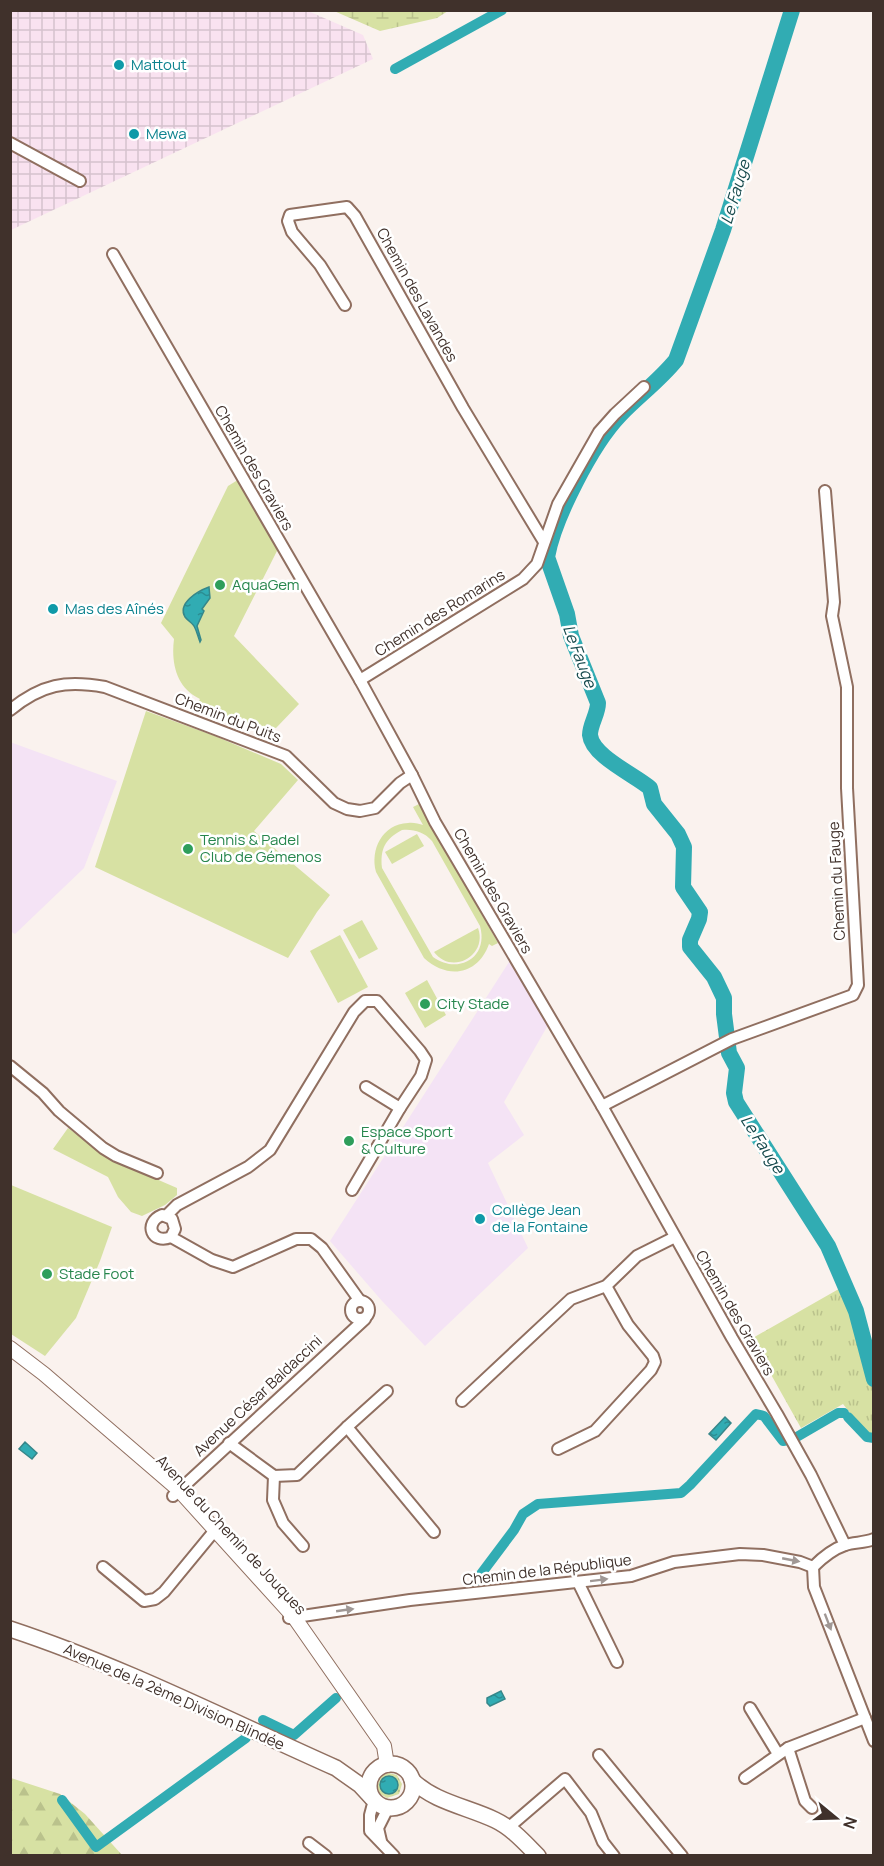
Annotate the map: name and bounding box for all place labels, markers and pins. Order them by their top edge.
place label: Mattout [131,54,187,75]
marker: Mattout [112,58,126,72]
place label: Mewa [146,123,186,144]
marker: Mewa [127,127,141,141]
place label: AquaGem [232,574,299,595]
marker: AquaGem [213,578,227,592]
place label: Mas des Aînés [65,598,164,619]
marker: Mas des Aînés [46,602,60,616]
place label: Tennis & Padel Club de Gémenos [200,829,322,867]
marker: Tennis & Padel Club de Gémenos [181,842,195,856]
place label: City Stade [437,993,509,1014]
marker: City Stade [418,997,432,1011]
place label: Espace Sport & Culture [361,1121,453,1159]
marker: Espace Sport & Culture [342,1134,356,1148]
place label: Collège Jean de la Fontaine [492,1199,588,1237]
marker: Collège Jean de la Fontaine [473,1212,487,1226]
place label: Stade Foot [59,1263,134,1284]
marker: Stade Foot [40,1267,54,1281]

